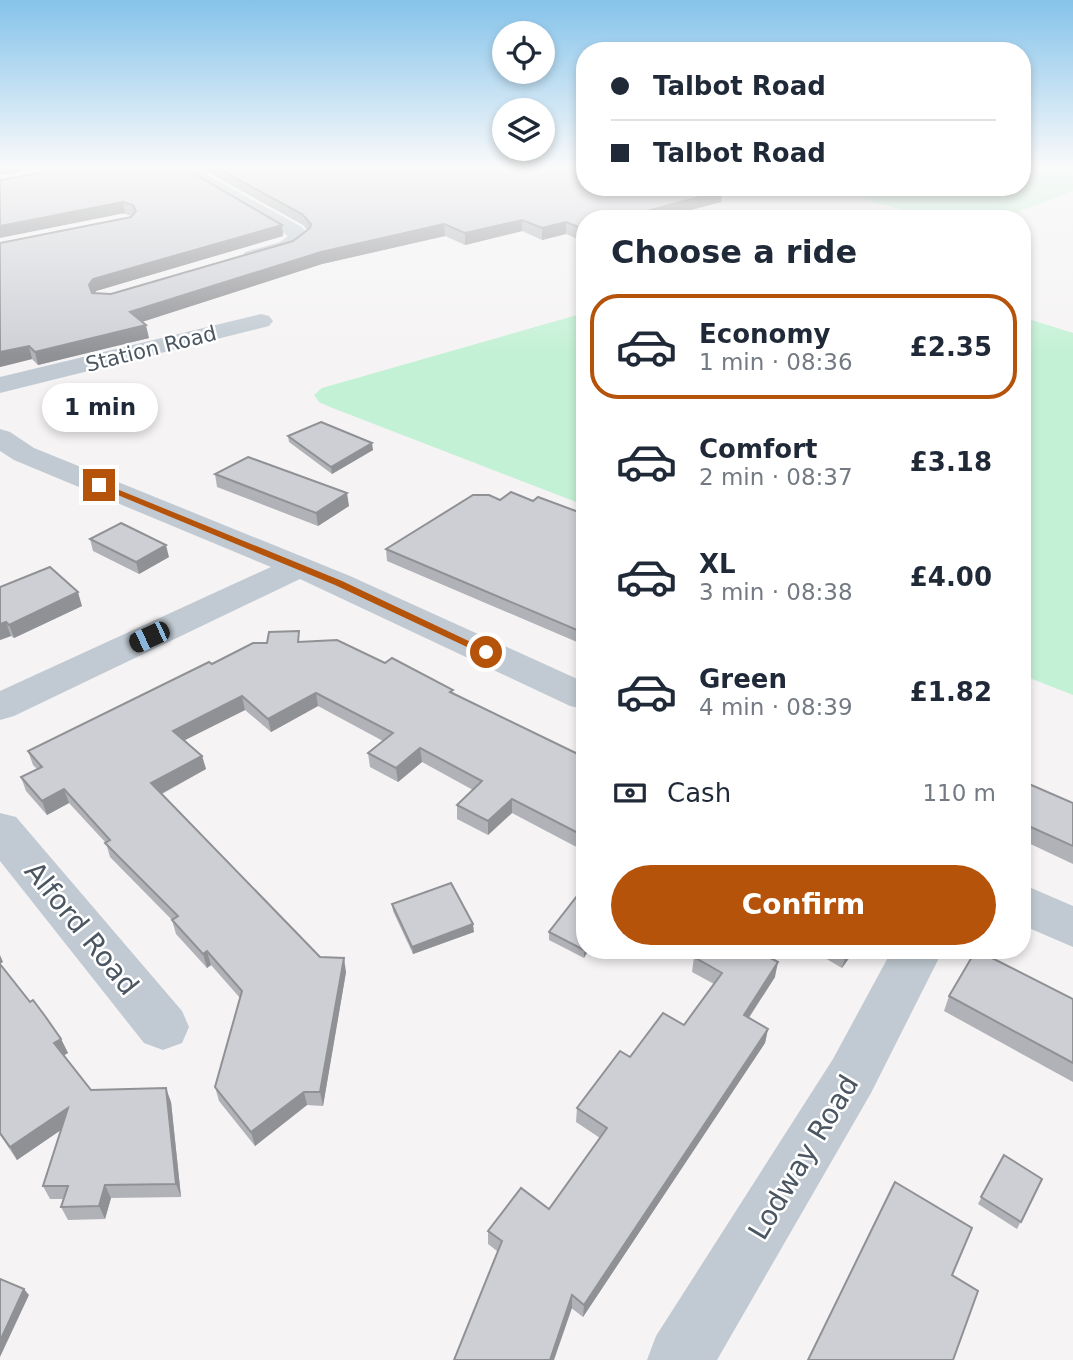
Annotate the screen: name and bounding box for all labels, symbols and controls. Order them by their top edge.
map controls [492,21,555,161]
button: locate [492,21,555,84]
text: Talbot Road [653,71,826,101]
button: layers [492,98,555,161]
text: Talbot Road [653,138,826,168]
text: Choose a ride [611,233,857,271]
icon: car [615,315,678,378]
text: Economy [699,319,830,349]
street label: Station Road [83,321,219,377]
text: £2.35 [910,332,992,362]
text: 1 min · 08:36 [699,349,853,375]
callout: 1 min [41,384,157,433]
text: 1 min [64,394,136,420]
icon: car [615,430,678,493]
text: Comfort [699,434,817,464]
text: £3.18 [910,447,992,477]
text: 2 min · 08:37 [699,464,853,490]
route end [83,469,115,501]
icon: car [615,545,678,608]
text: XL [699,549,736,579]
text: £4.00 [910,562,992,592]
text: 3 min · 08:38 [699,579,853,605]
car [126,619,173,655]
route start [470,636,502,668]
icon: car [615,660,678,723]
text: Green [699,664,787,694]
text: £1.82 [910,677,992,707]
text: 4 min · 08:39 [699,694,853,720]
icon: cash [611,774,649,812]
text: Cash [667,778,731,808]
text: 110 m [922,780,996,806]
street label: Alford Road [18,855,145,1002]
button: Confirm [611,865,996,945]
street label: Lodway Road [741,1069,865,1245]

